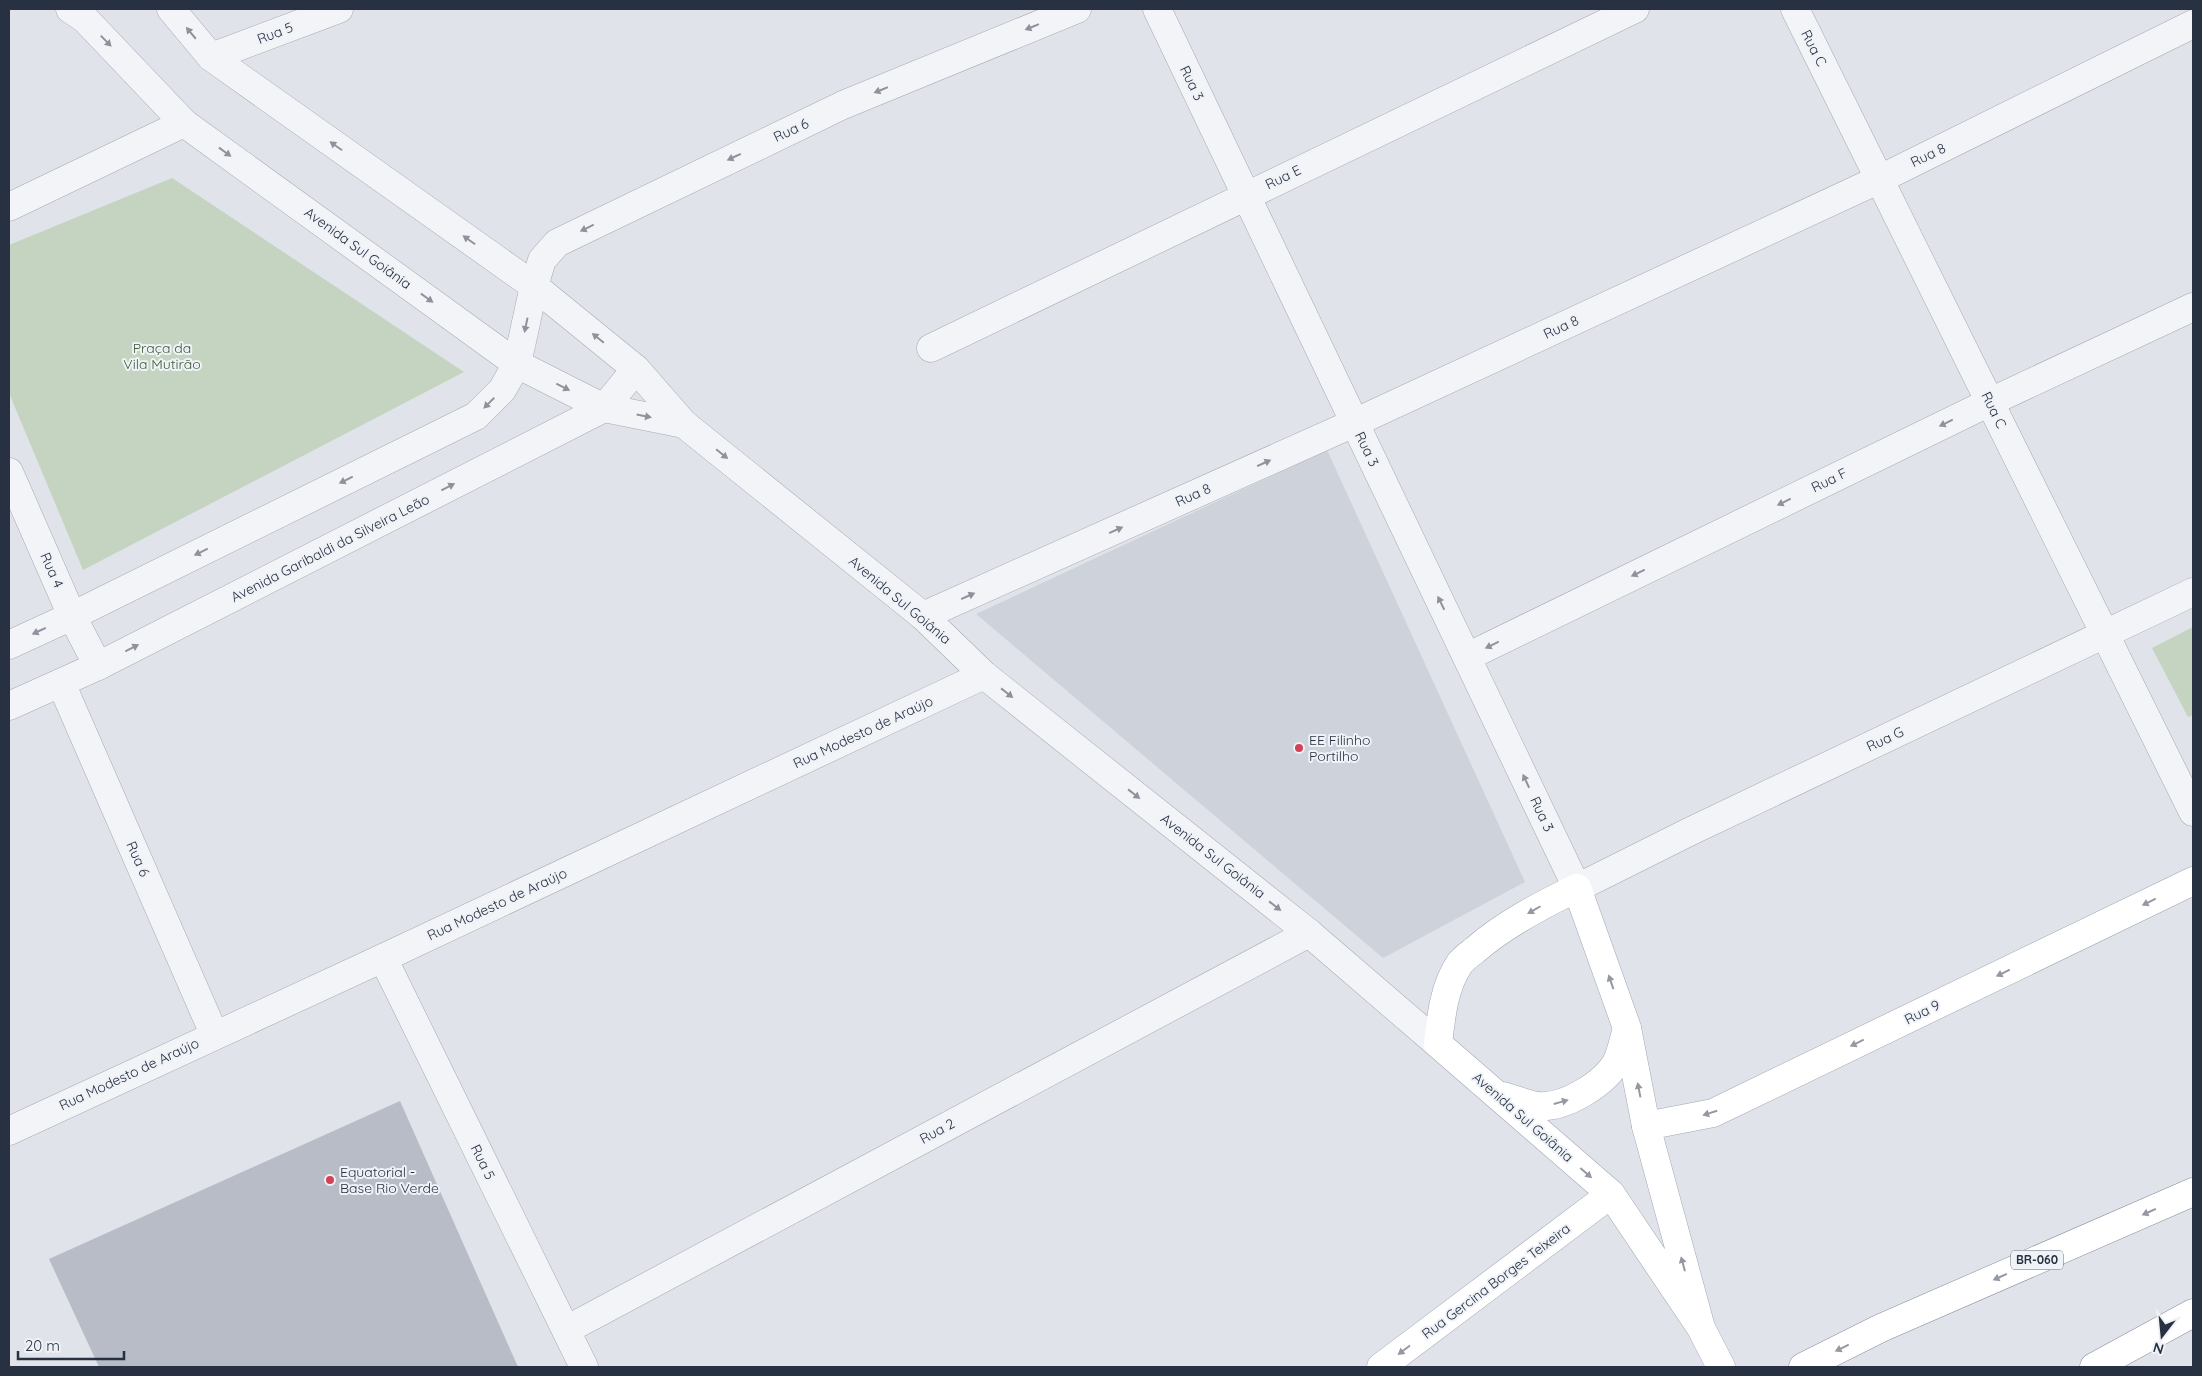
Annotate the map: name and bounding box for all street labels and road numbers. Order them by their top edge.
street label: Rua 5 [254,18,296,48]
street label: Rua C [1797,27,1831,69]
street label: Rua 3 [1176,62,1208,104]
street label: Rua 6 [770,114,812,146]
street label: Rua 8 [1907,139,1949,171]
street label: Rua E [1262,161,1304,193]
street label: Avenida Sul Goiânia [301,203,415,293]
street label: Rua 8 [1540,311,1582,343]
street label: Rua C [1977,389,2011,431]
street label: Rua 3 [1351,428,1383,470]
street label: Rua F [1808,464,1850,496]
street label: Rua 8 [1172,479,1214,511]
street label: Avenida Garibaldi da Silveira Leão [228,490,432,606]
street label: Rua 4 [36,549,68,591]
street label: Avenida Sul Goiânia [845,552,955,648]
street label: Rua Modesto de Araújo [790,692,936,772]
street label: Rua G [1863,723,1907,755]
street label: Rua 3 [1526,793,1558,835]
street label: Avenida Sul Goiânia [1157,810,1269,902]
street label: Rua 6 [122,838,154,880]
street label: Rua Modesto de Araújo [424,864,570,944]
street label: Rua 9 [1901,996,1943,1028]
street label: Rua Modesto de Araújo [56,1034,202,1114]
street label: Avenida Sul Goiânia [1469,1068,1577,1166]
street label: Rua 2 [916,1114,958,1148]
street label: Rua 5 [467,1141,499,1183]
street label: Rua Gercina Borges Teixeira [1418,1219,1574,1343]
road number: BR-060 [2011,1250,2063,1270]

